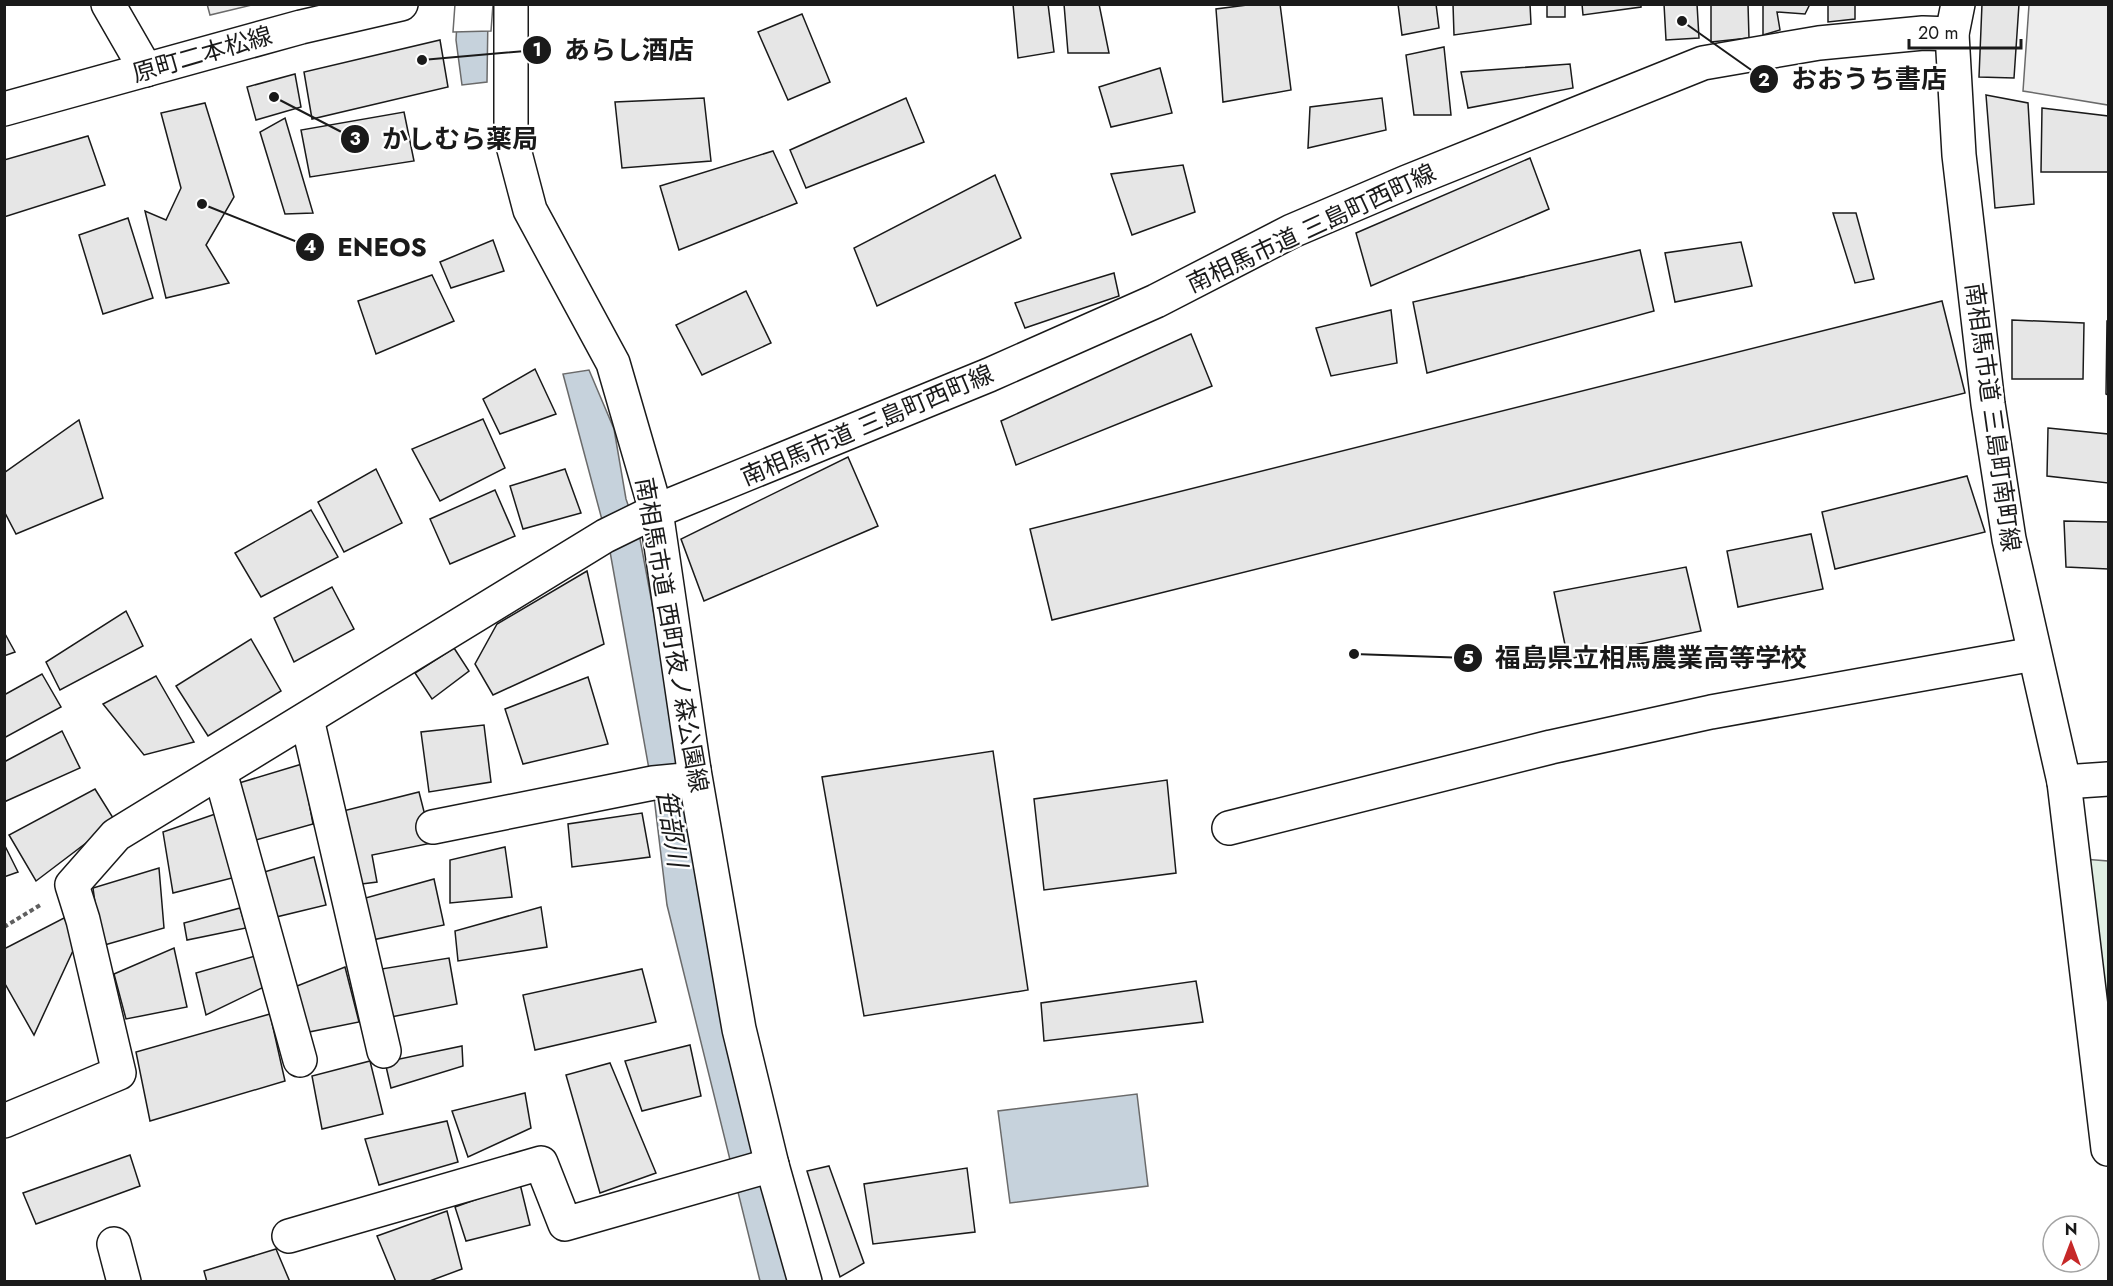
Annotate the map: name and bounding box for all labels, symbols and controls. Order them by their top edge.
scale bar [1909,12,2022,50]
street label: 原町二本松線 [128,17,276,91]
text: 20 m [1918,20,1958,46]
callout: あらし酒店 [522,28,706,72]
text: あらし酒店 [564,31,694,69]
text: 1 [532,37,542,63]
callout: おおうち書店 [1749,57,1959,101]
text: おおうち書店 [1791,60,1947,98]
text: 2 [1758,67,1770,93]
callout: かしむら薬局 [340,117,550,161]
text: かしむら薬局 [382,120,538,158]
text: 3 [349,126,361,152]
street label: 南相馬市道 三島町西町線 [1181,155,1441,301]
callout: ENEOS [295,225,439,269]
text: ENEOS [337,228,427,266]
text: 4 [304,234,316,260]
street label: 南相馬市道 三島町南町線 [1957,280,2029,554]
street label: 南相馬市道 三島町西町線 [735,356,999,494]
street label: 南相馬市道 西町夜ノ森公園線 [627,475,717,795]
callout: 福島県立相馬農業高等学校 [1453,636,1819,680]
text: 福島県立相馬農業高等学校 [1495,639,1807,677]
text: 5 [1462,645,1474,671]
water label: 笹部川 [647,787,697,872]
north arrow [2041,1214,2101,1274]
text: N [2065,1218,2077,1241]

